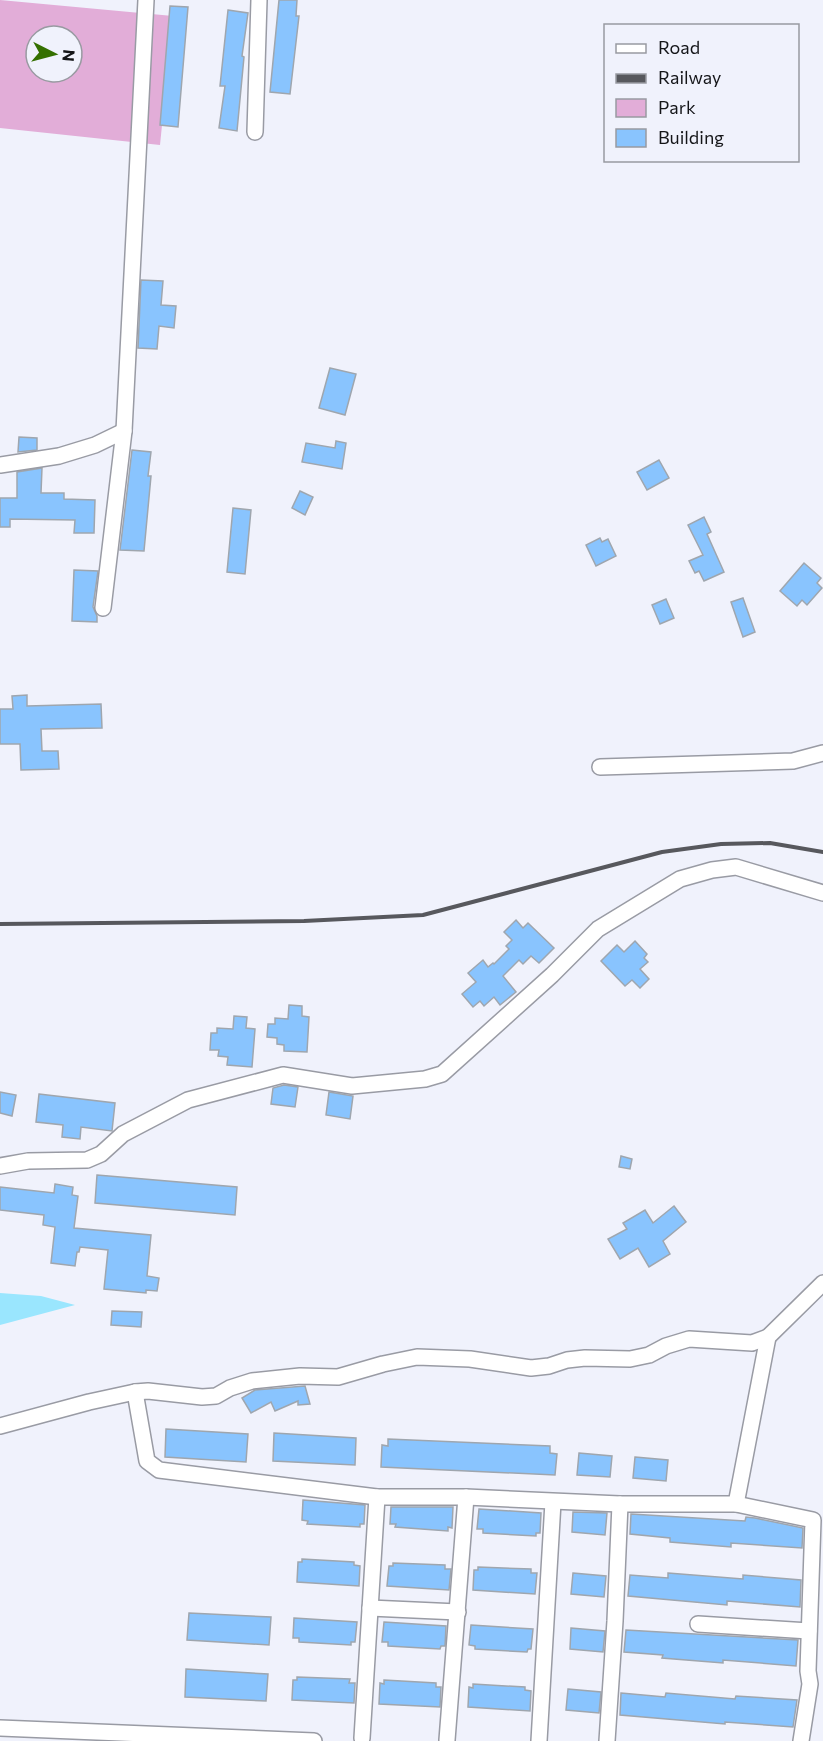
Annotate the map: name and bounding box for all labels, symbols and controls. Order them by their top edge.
north arrow [24,24,84,84]
legend [604,24,799,162]
text: Road [658,36,700,58]
text: N [59,49,79,63]
text: Railway [658,66,721,88]
text: Park [658,96,696,118]
text: Building [658,126,724,148]

